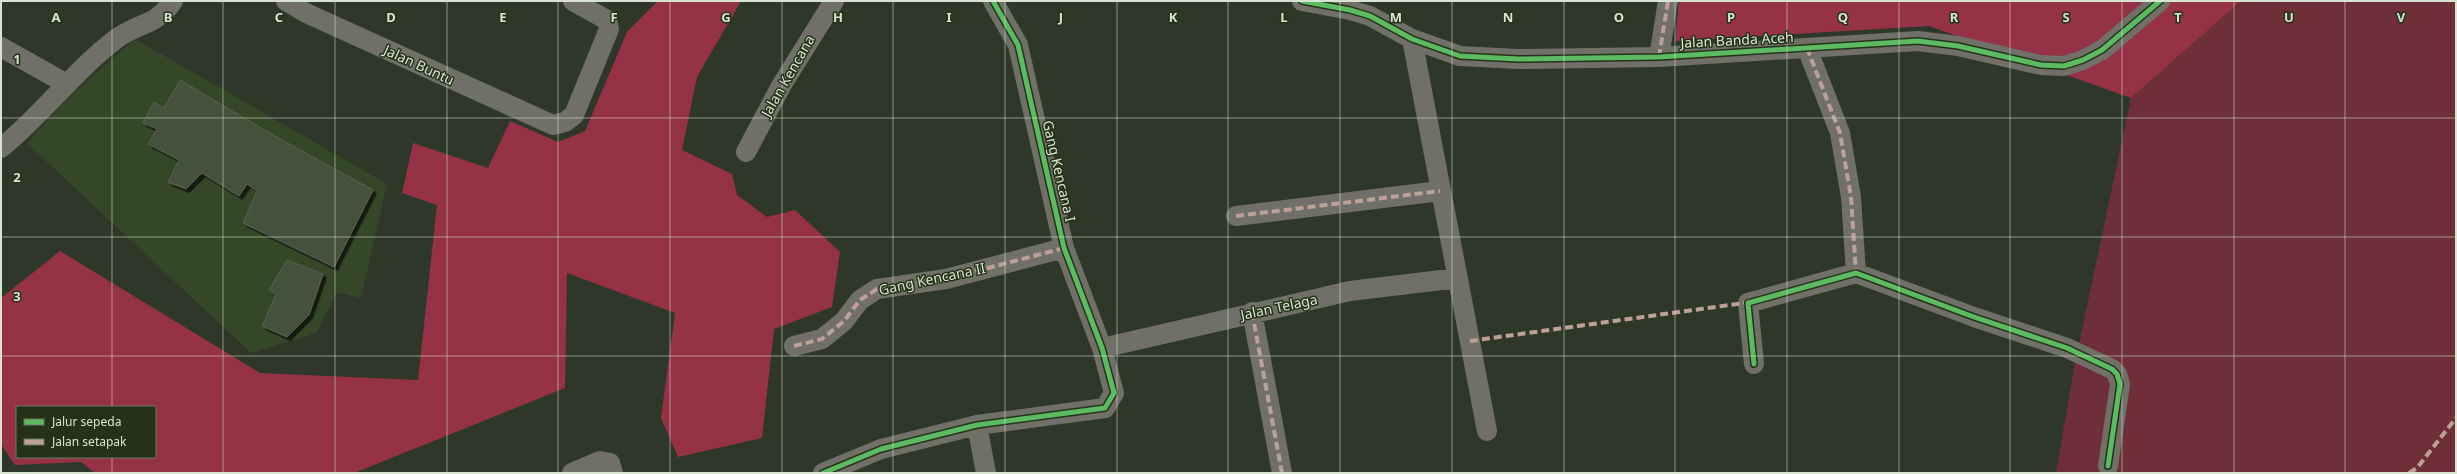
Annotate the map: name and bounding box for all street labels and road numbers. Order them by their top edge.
street label: Jalan Banda Aceh [1678,27,1794,52]
street label: Jalan Kencana [755,31,819,122]
street label: Jalan Buntu [379,39,457,89]
street label: Gang Kencana I [1039,118,1080,224]
street label: Gang Kencana II [877,258,987,299]
street label: Jalan Telaga [1237,289,1319,324]

